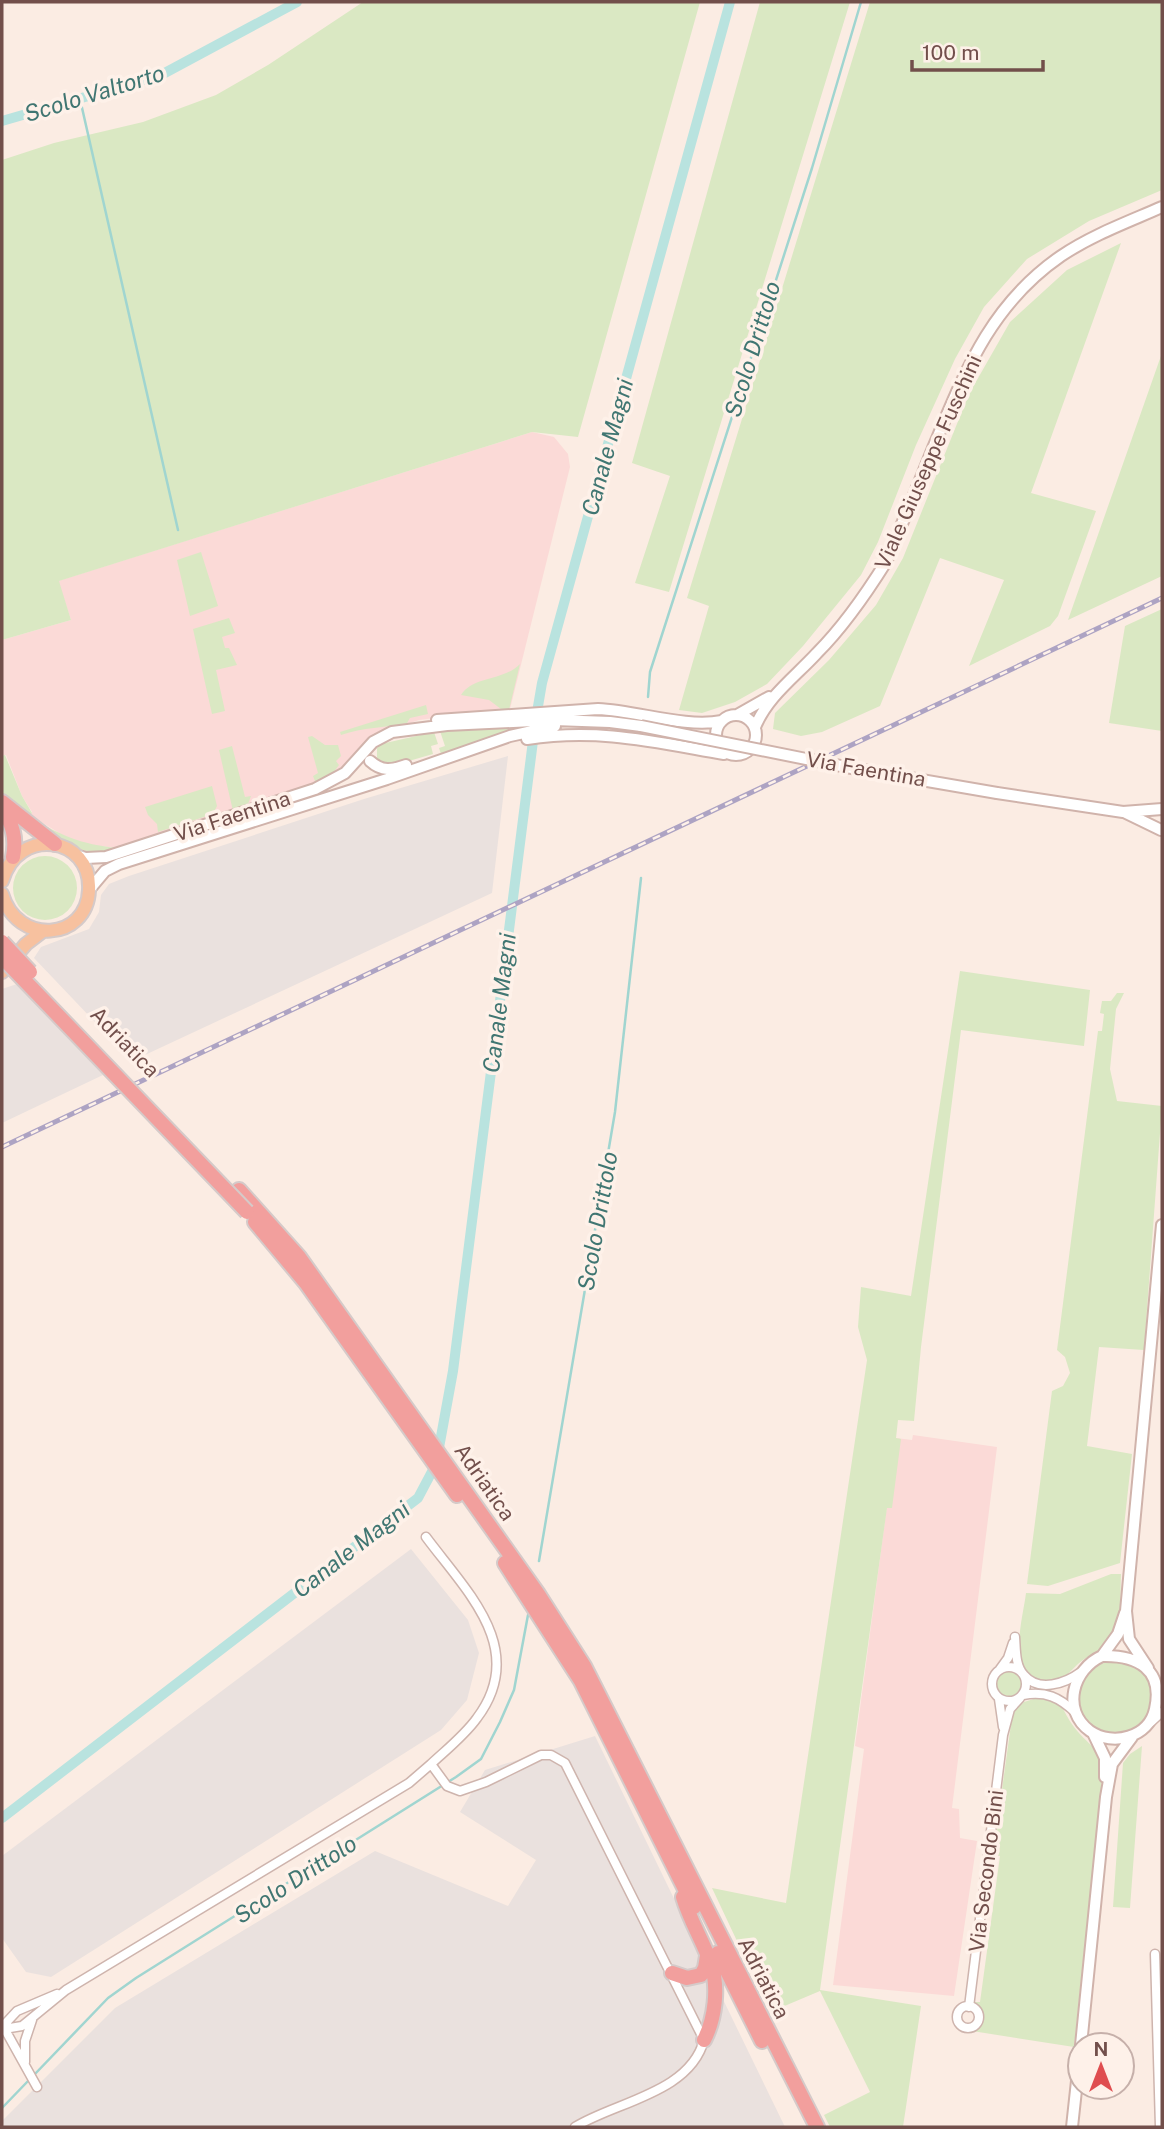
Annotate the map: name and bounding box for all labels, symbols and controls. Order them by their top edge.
scale bar [912,28,1043,72]
text: 100 m [922,40,979,65]
water label: Scolo Valtorto [21,59,167,127]
water label: Scolo Drittolo [719,278,785,420]
street label: Viale Giuseppe Fuschini [869,351,987,573]
water label: Canale Magni [576,375,638,518]
street label: Via Faentina [804,746,928,792]
street label: Via Faentina [171,785,293,847]
water label: Canale Magni [477,931,521,1074]
street label: Adriatica [85,1002,165,1082]
water label: Scolo Drittolo [571,1149,623,1293]
street label: Adriatica [449,1439,521,1525]
water label: Canale Magni [287,1495,415,1603]
street label: Via Secondo Bini [964,1788,1008,1954]
water label: Scolo Drittolo [229,1829,361,1929]
street label: Adriatica [733,1933,795,2023]
north arrow [1066,2031,1136,2101]
text: N [1094,2038,1108,2060]

